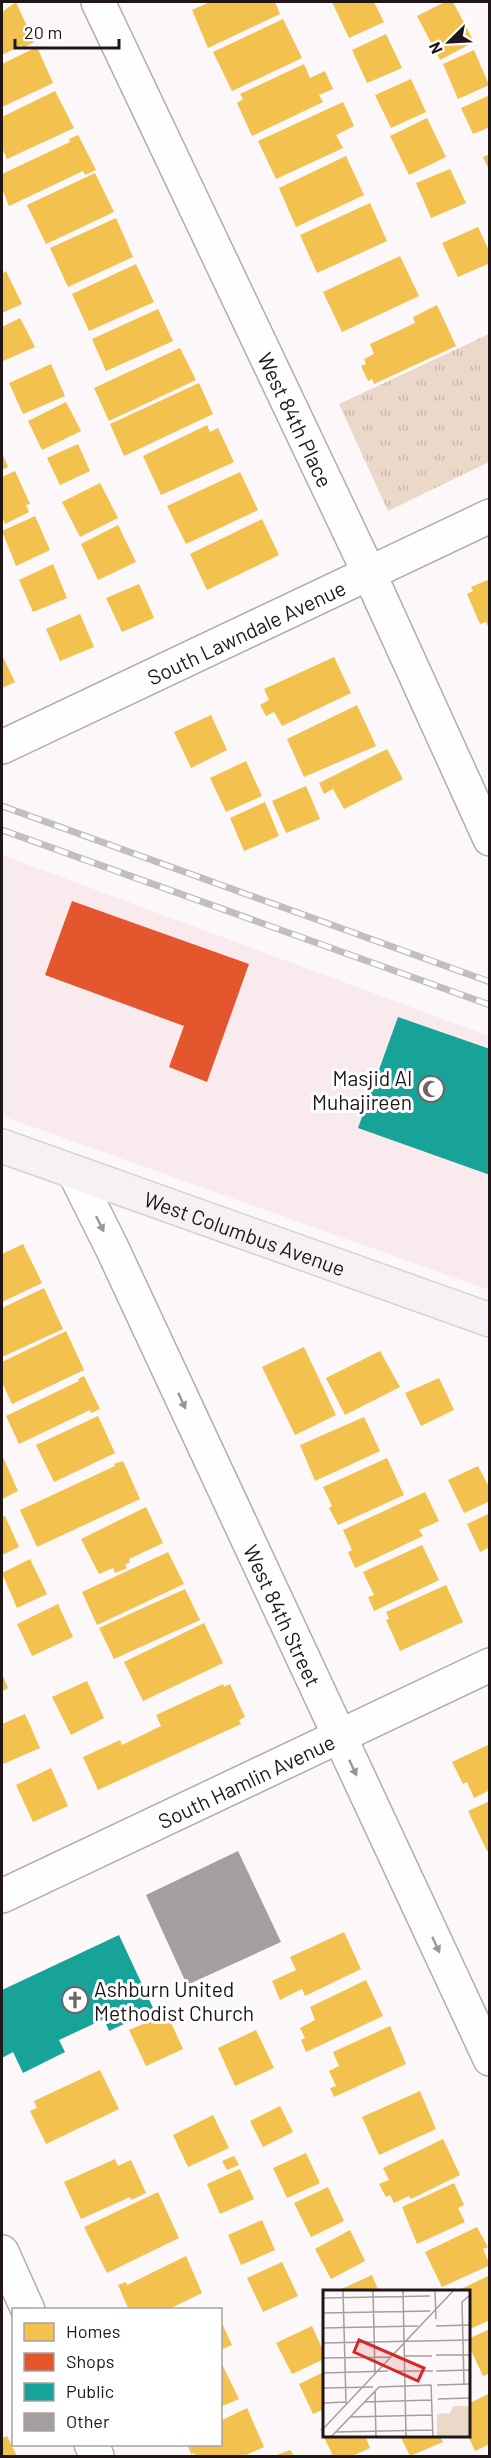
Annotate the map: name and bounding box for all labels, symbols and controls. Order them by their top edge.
scale bar [15,12,118,50]
north arrow [419,12,479,72]
text: 20 m [24,21,62,43]
text: N [424,40,446,57]
street label: West 84th Place [253,348,339,491]
street label: South Lawndale Avenue [143,574,349,689]
place label: Masjid Al Muhajireen [312,1065,412,1114]
mosque icon: Masjid Al Muhajireen [416,1074,446,1104]
street label: West Columbus Avenue [141,1185,349,1280]
one-way arrow [95,1216,105,1233]
one-way arrow [178,1392,187,1409]
street label: West 84th Street [239,1540,327,1690]
street label: South Hamlin Avenue [154,1728,338,1833]
one-way arrow [348,1760,357,1777]
one-way arrow [431,1936,440,1953]
place label: Ashburn United Methodist Church [94,1976,254,2025]
church icon: Ashburn United Methodist Church [60,1985,90,2015]
inset map [323,2290,470,2437]
legend [12,2308,222,2446]
text: Homes [66,2320,120,2342]
text: Shops [66,2350,115,2372]
text: Public [66,2380,114,2402]
text: Other [66,2410,110,2432]

